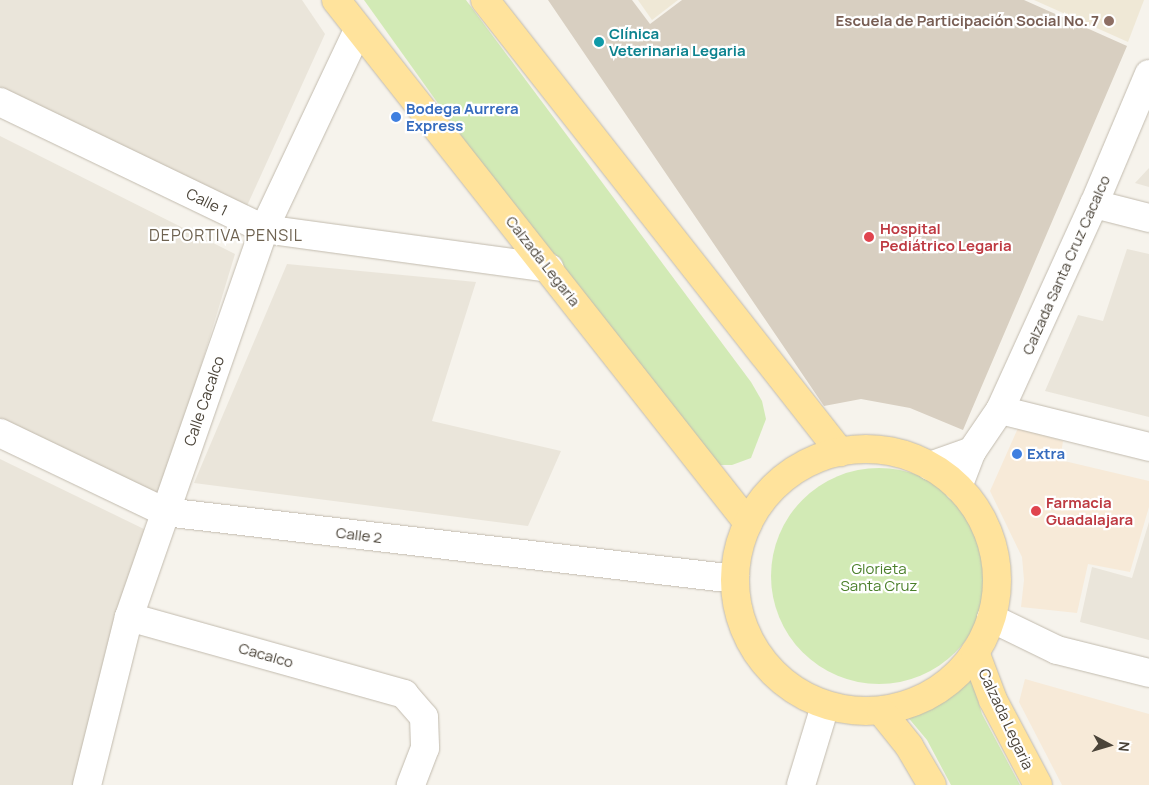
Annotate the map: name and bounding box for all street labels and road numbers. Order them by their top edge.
street label: Calzada Santa Cruz Cacalco [1018,172,1114,358]
street label: Calle 1 [183,184,231,220]
street label: Calzada Legaria [502,212,584,310]
street label: Calle Cacalco [180,354,228,448]
street label: Calle 2 [335,523,383,547]
street label: Cacalco [237,639,295,671]
street label: Calzada Legaria [975,666,1037,772]

